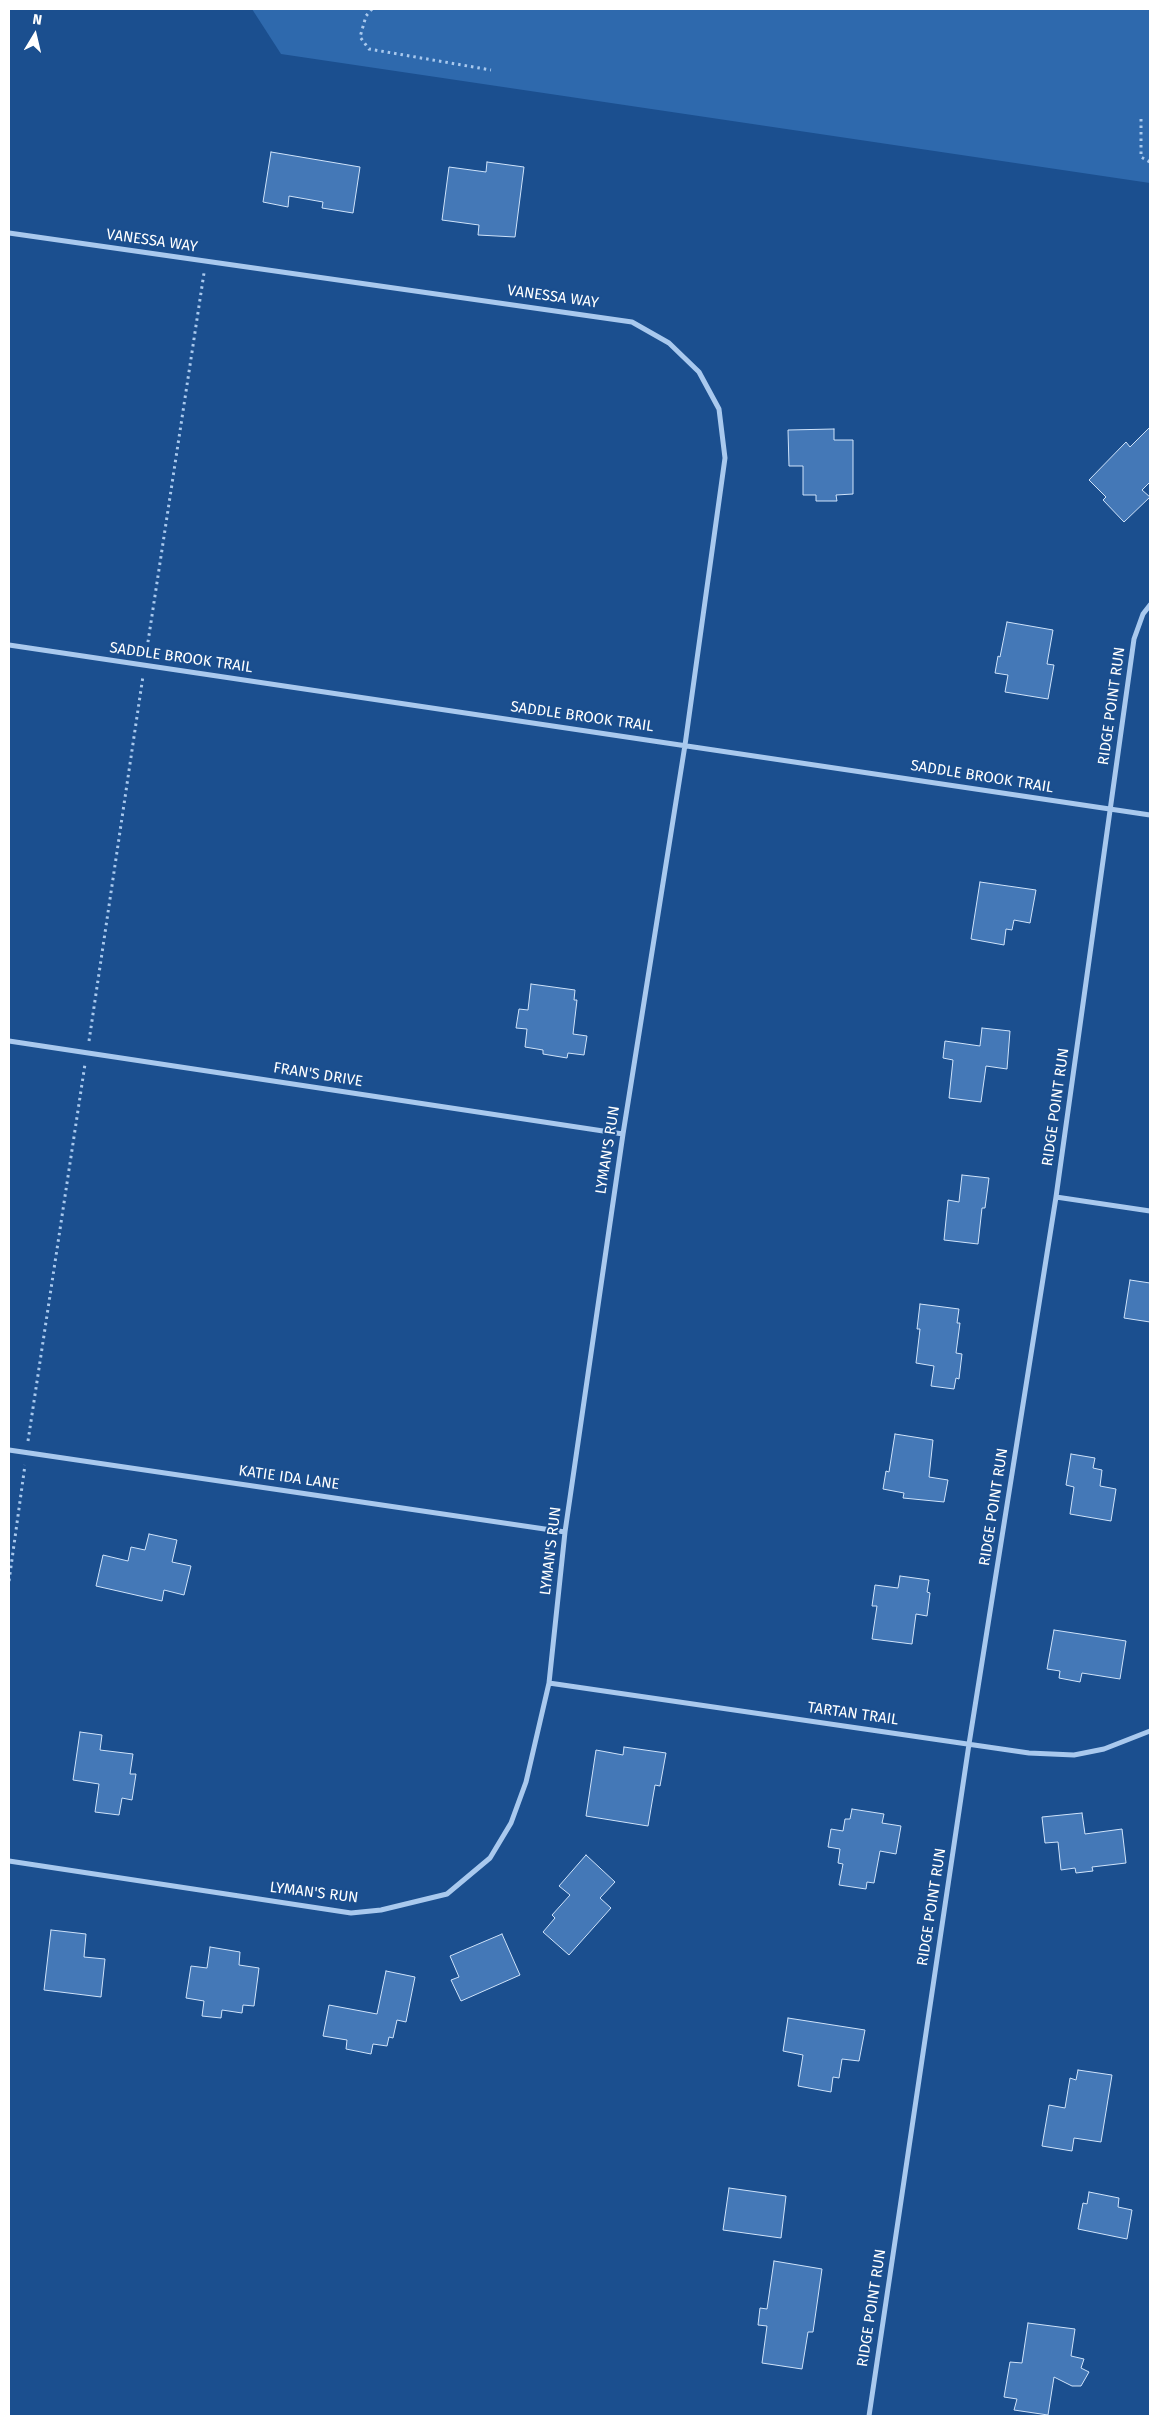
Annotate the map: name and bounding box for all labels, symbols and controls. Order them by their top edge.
north arrow [10,10,60,60]
text: N [31,11,43,29]
street label: VANESSA WAY [105,226,199,256]
street label: VANESSA WAY [506,282,600,312]
street label: SADDLE BROOK TRAIL [108,639,254,677]
street label: RIDGE POINT RUN [1095,646,1129,766]
street label: SADDLE BROOK TRAIL [509,698,655,736]
street label: SADDLE BROOK TRAIL [909,757,1055,797]
street label: RIDGE POINT RUN [1039,1047,1073,1167]
street label: FRAN'S DRIVE [272,1059,364,1091]
street label: LYMAN'S RUN [592,1105,624,1195]
street label: RIDGE POINT RUN [976,1447,1012,1567]
street label: KATIE IDA LANE [237,1462,341,1494]
street label: LYMAN'S RUN [537,1506,565,1596]
street label: TARTAN TRAIL [806,1699,900,1729]
street label: RIDGE POINT RUN [914,1847,950,1967]
street label: LYMAN'S RUN [269,1879,359,1907]
street label: RIDGE POINT RUN [854,2248,890,2368]

